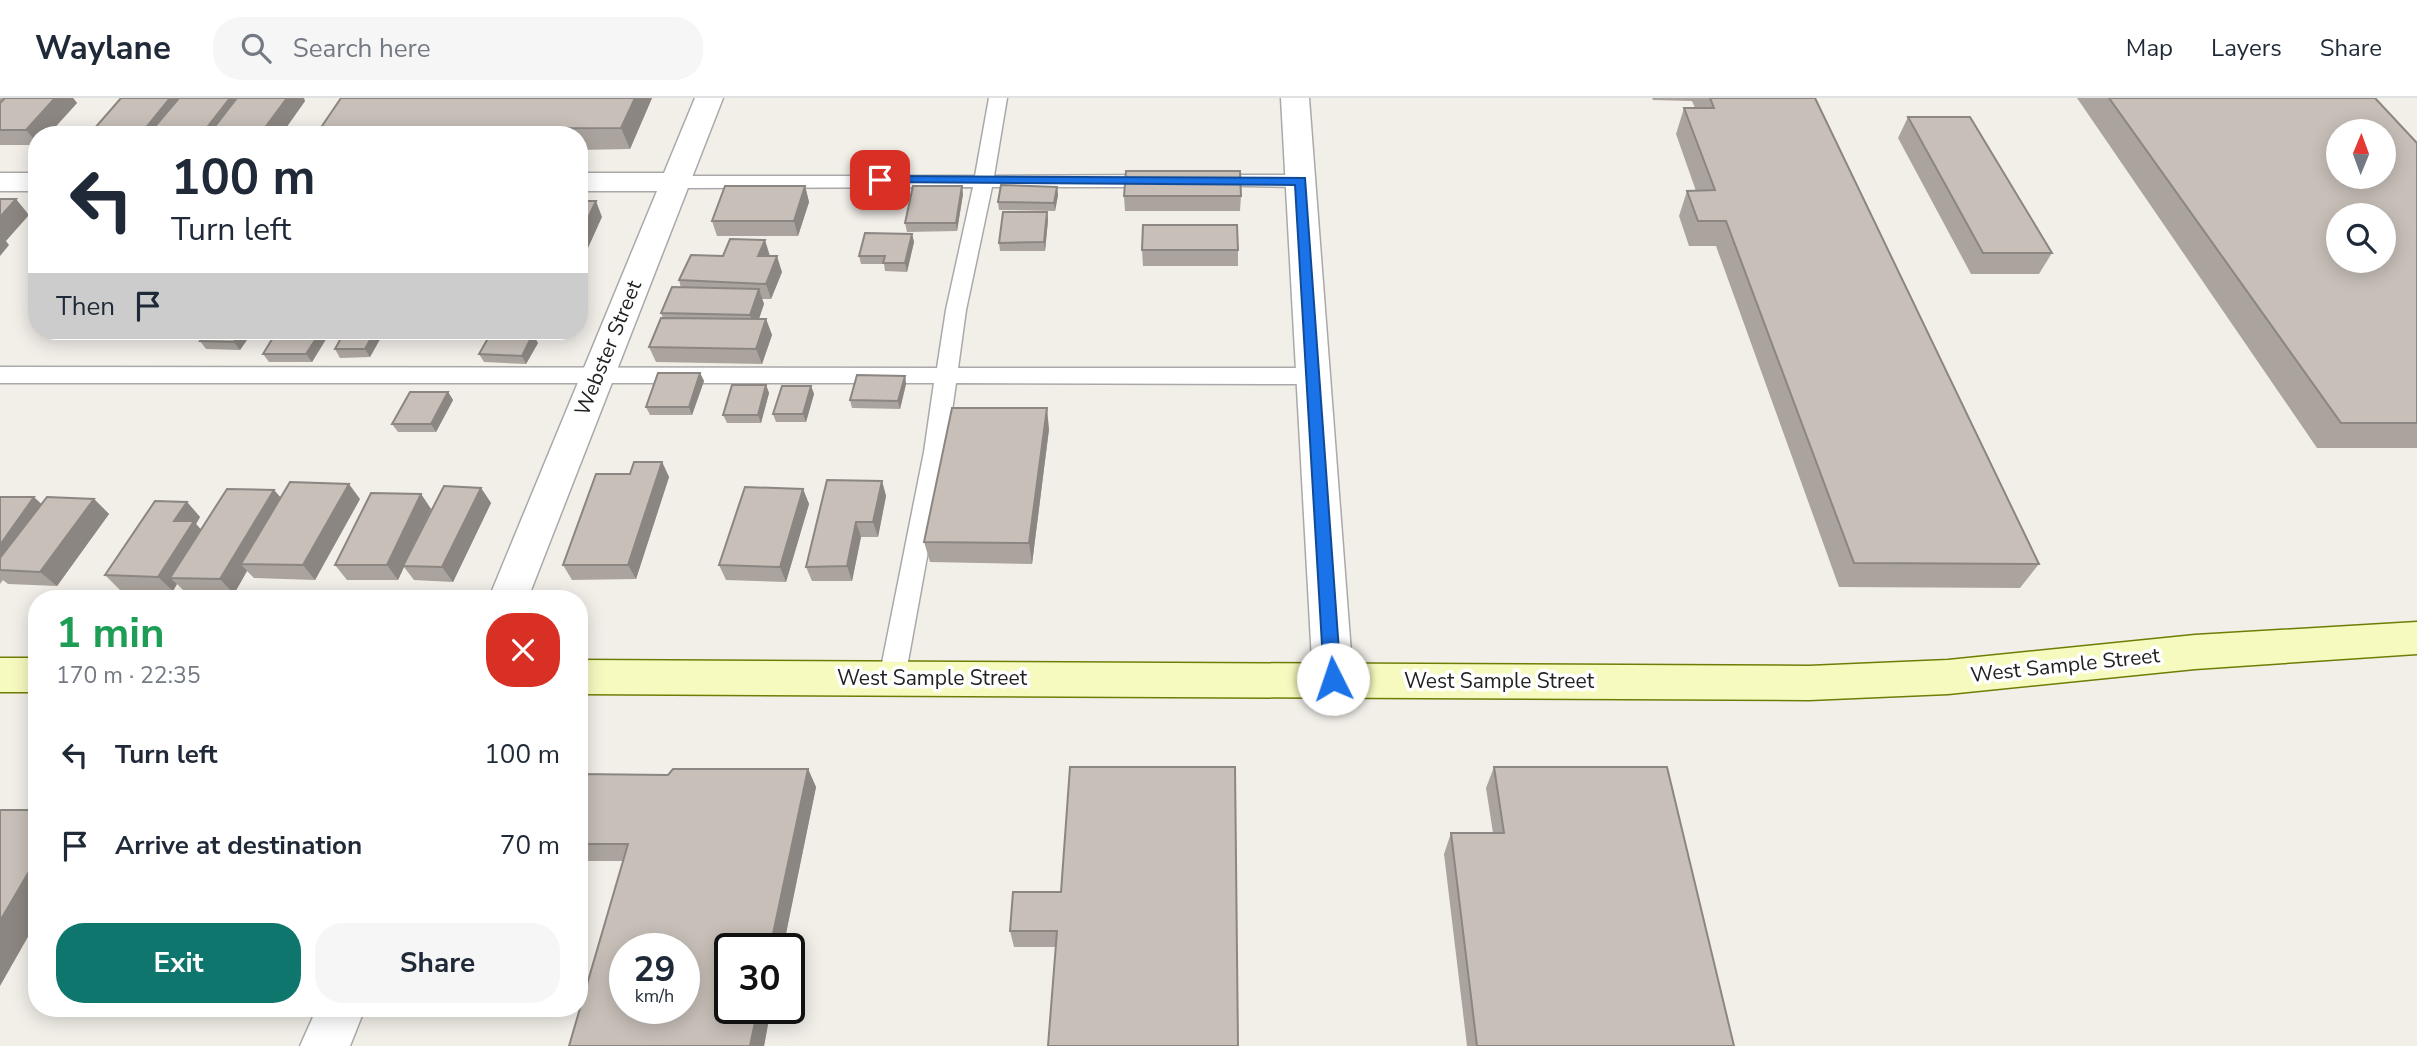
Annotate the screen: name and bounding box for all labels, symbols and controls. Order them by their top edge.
search box [213,17,703,80]
text: Waylane [35,26,171,71]
icon: search [237,29,275,67]
text: Search here [293,31,431,66]
text: Map [2126,32,2173,64]
text: Layers [2211,32,2282,64]
text: Share [2320,32,2382,64]
north arrow [2326,119,2396,189]
map controls [2326,119,2396,273]
text: 100 m [171,144,315,211]
pin [850,150,910,210]
icon: left [56,154,147,245]
icon: arrive [861,161,899,199]
button: search [2326,203,2396,273]
text: Turn left [171,208,291,251]
street label: Webster Street [568,275,648,420]
icon: arrive [129,287,167,325]
text: Then [56,289,115,324]
text: 1 min [56,605,165,662]
button: close [486,613,560,687]
street label: West Sample Street [1969,641,2162,689]
position arrow [1296,642,1370,716]
text: 170 m · 22:35 [56,660,201,691]
street label: West Sample Street [837,664,1028,692]
street label: West Sample Street [1404,667,1595,695]
icon: left [56,736,94,774]
text: Turn left [115,737,218,772]
text: 100 m [484,737,560,772]
icon: arrive [56,827,94,865]
text: Arrive at destination [115,828,362,863]
text: 70 m [500,828,560,863]
button: Exit [56,923,301,1003]
button: Share [315,923,560,1003]
speed limit sign: 30 [714,933,805,1024]
text: 29 [633,946,676,993]
text: km/h [635,984,674,1008]

